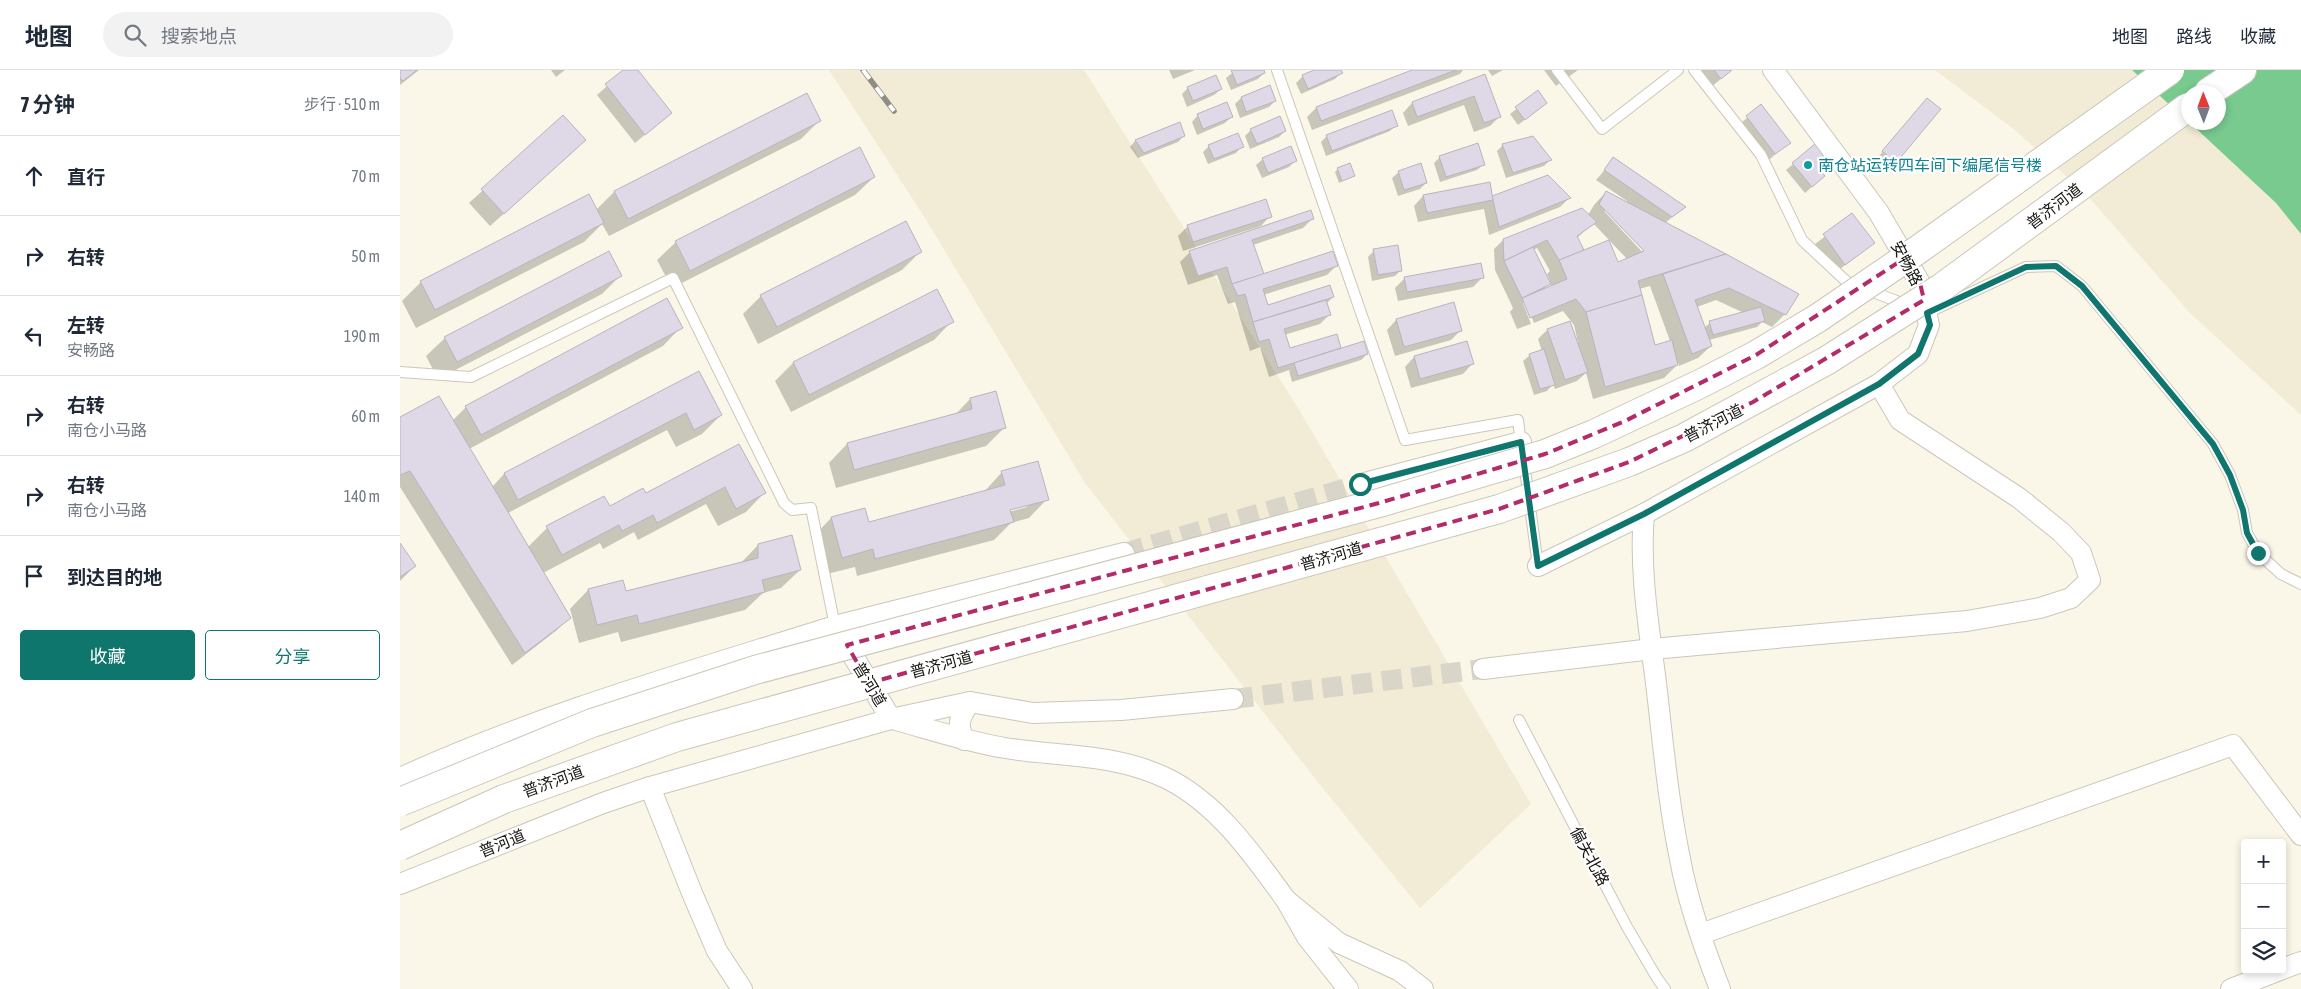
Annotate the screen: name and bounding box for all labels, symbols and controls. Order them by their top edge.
search box [103,12,453,57]
icon: search [121,21,149,49]
text: 地图 [25,23,73,50]
text: 搜索地点 [161,25,237,47]
text: 地图 [2112,26,2148,47]
text: 路线 [2176,26,2212,47]
text: 收藏 [2240,26,2276,47]
north arrow [2181,85,2226,130]
text: 7 分钟 [20,92,75,116]
text: 步行 · 510 m [304,95,380,113]
place label: 南仓站运转四车间下编尾信号楼 [1818,156,2042,174]
marker: 南仓站运转四车间下编尾信号楼 [1802,159,1814,171]
icon: ahead [20,162,48,190]
text: 直行 [67,166,105,188]
text: 70 m [351,167,380,185]
street label: 普济河道 [2023,180,2085,232]
street label: 安畅路 [1888,238,1926,288]
icon: right [20,242,48,270]
text: 右转 [67,246,105,268]
text: 50 m [351,247,380,265]
text: 左转 [67,314,105,336]
icon: left [20,322,48,350]
text: 190 m [344,327,380,345]
text: 安畅路 [67,341,115,359]
text: 右转 [67,394,105,416]
street label: 普济河道 [1680,400,1746,446]
icon: right [20,402,48,430]
text: 60 m [351,407,380,425]
text: 南仓小马路 [67,421,147,439]
route start [1349,473,1372,496]
text: 右转 [67,474,105,496]
icon: right [20,482,48,510]
text: 140 m [344,487,380,505]
text: 南仓小马路 [67,501,147,519]
street label: 普济河道 [1298,539,1364,573]
route end [2247,542,2270,565]
icon: arrive [20,562,48,590]
text: 到达目的地 [67,566,162,588]
button: 收藏 [20,630,195,680]
button: 分享 [205,630,380,680]
street label: 普济河道 [908,647,974,681]
street label: 普河道 [850,659,890,709]
street label: 普济河道 [520,762,586,800]
street label: 偏关北路 [1567,824,1613,888]
street label: 普河道 [476,826,528,860]
map controls [2241,839,2286,974]
button: + [2241,839,2286,884]
button: − [2241,884,2286,929]
button: layers [2241,929,2286,974]

